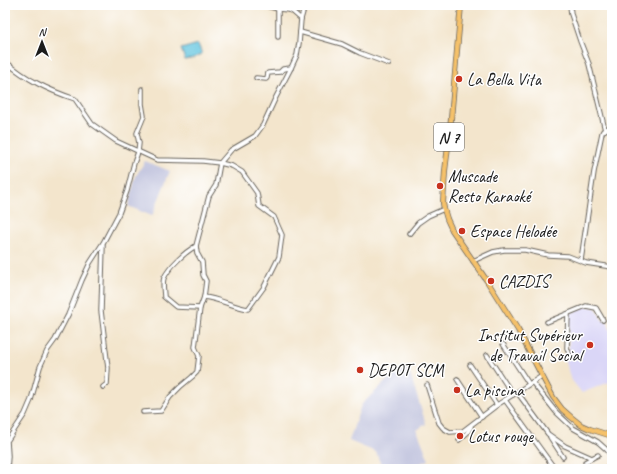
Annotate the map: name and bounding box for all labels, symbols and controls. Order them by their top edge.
north arrow [22,22,62,62]
text: N [39,25,48,39]
place label: La Bella Vita [467,69,542,90]
marker: La Bella Vita [454,74,464,84]
road number: N 7 [434,123,464,151]
place label: Muscade Resto Karaoké [448,166,533,207]
marker: Muscade Resto Karaoké [435,181,445,191]
place label: Espace Helodée [470,221,558,242]
marker: Espace Helodée [457,226,467,236]
place label: CAZDIS [499,271,552,292]
marker: CAZDIS [486,276,496,286]
place label: Institut Supérieur de Travail Social [478,325,585,366]
marker: Institut Supérieur de Travail Social [585,340,595,350]
place label: DEPOT SCM [368,360,444,381]
marker: DEPOT SCM [355,365,365,375]
place label: La piscina [465,380,525,401]
marker: La piscina [452,385,462,395]
place label: Lotus rouge [468,426,535,447]
marker: Lotus rouge [455,431,465,441]

